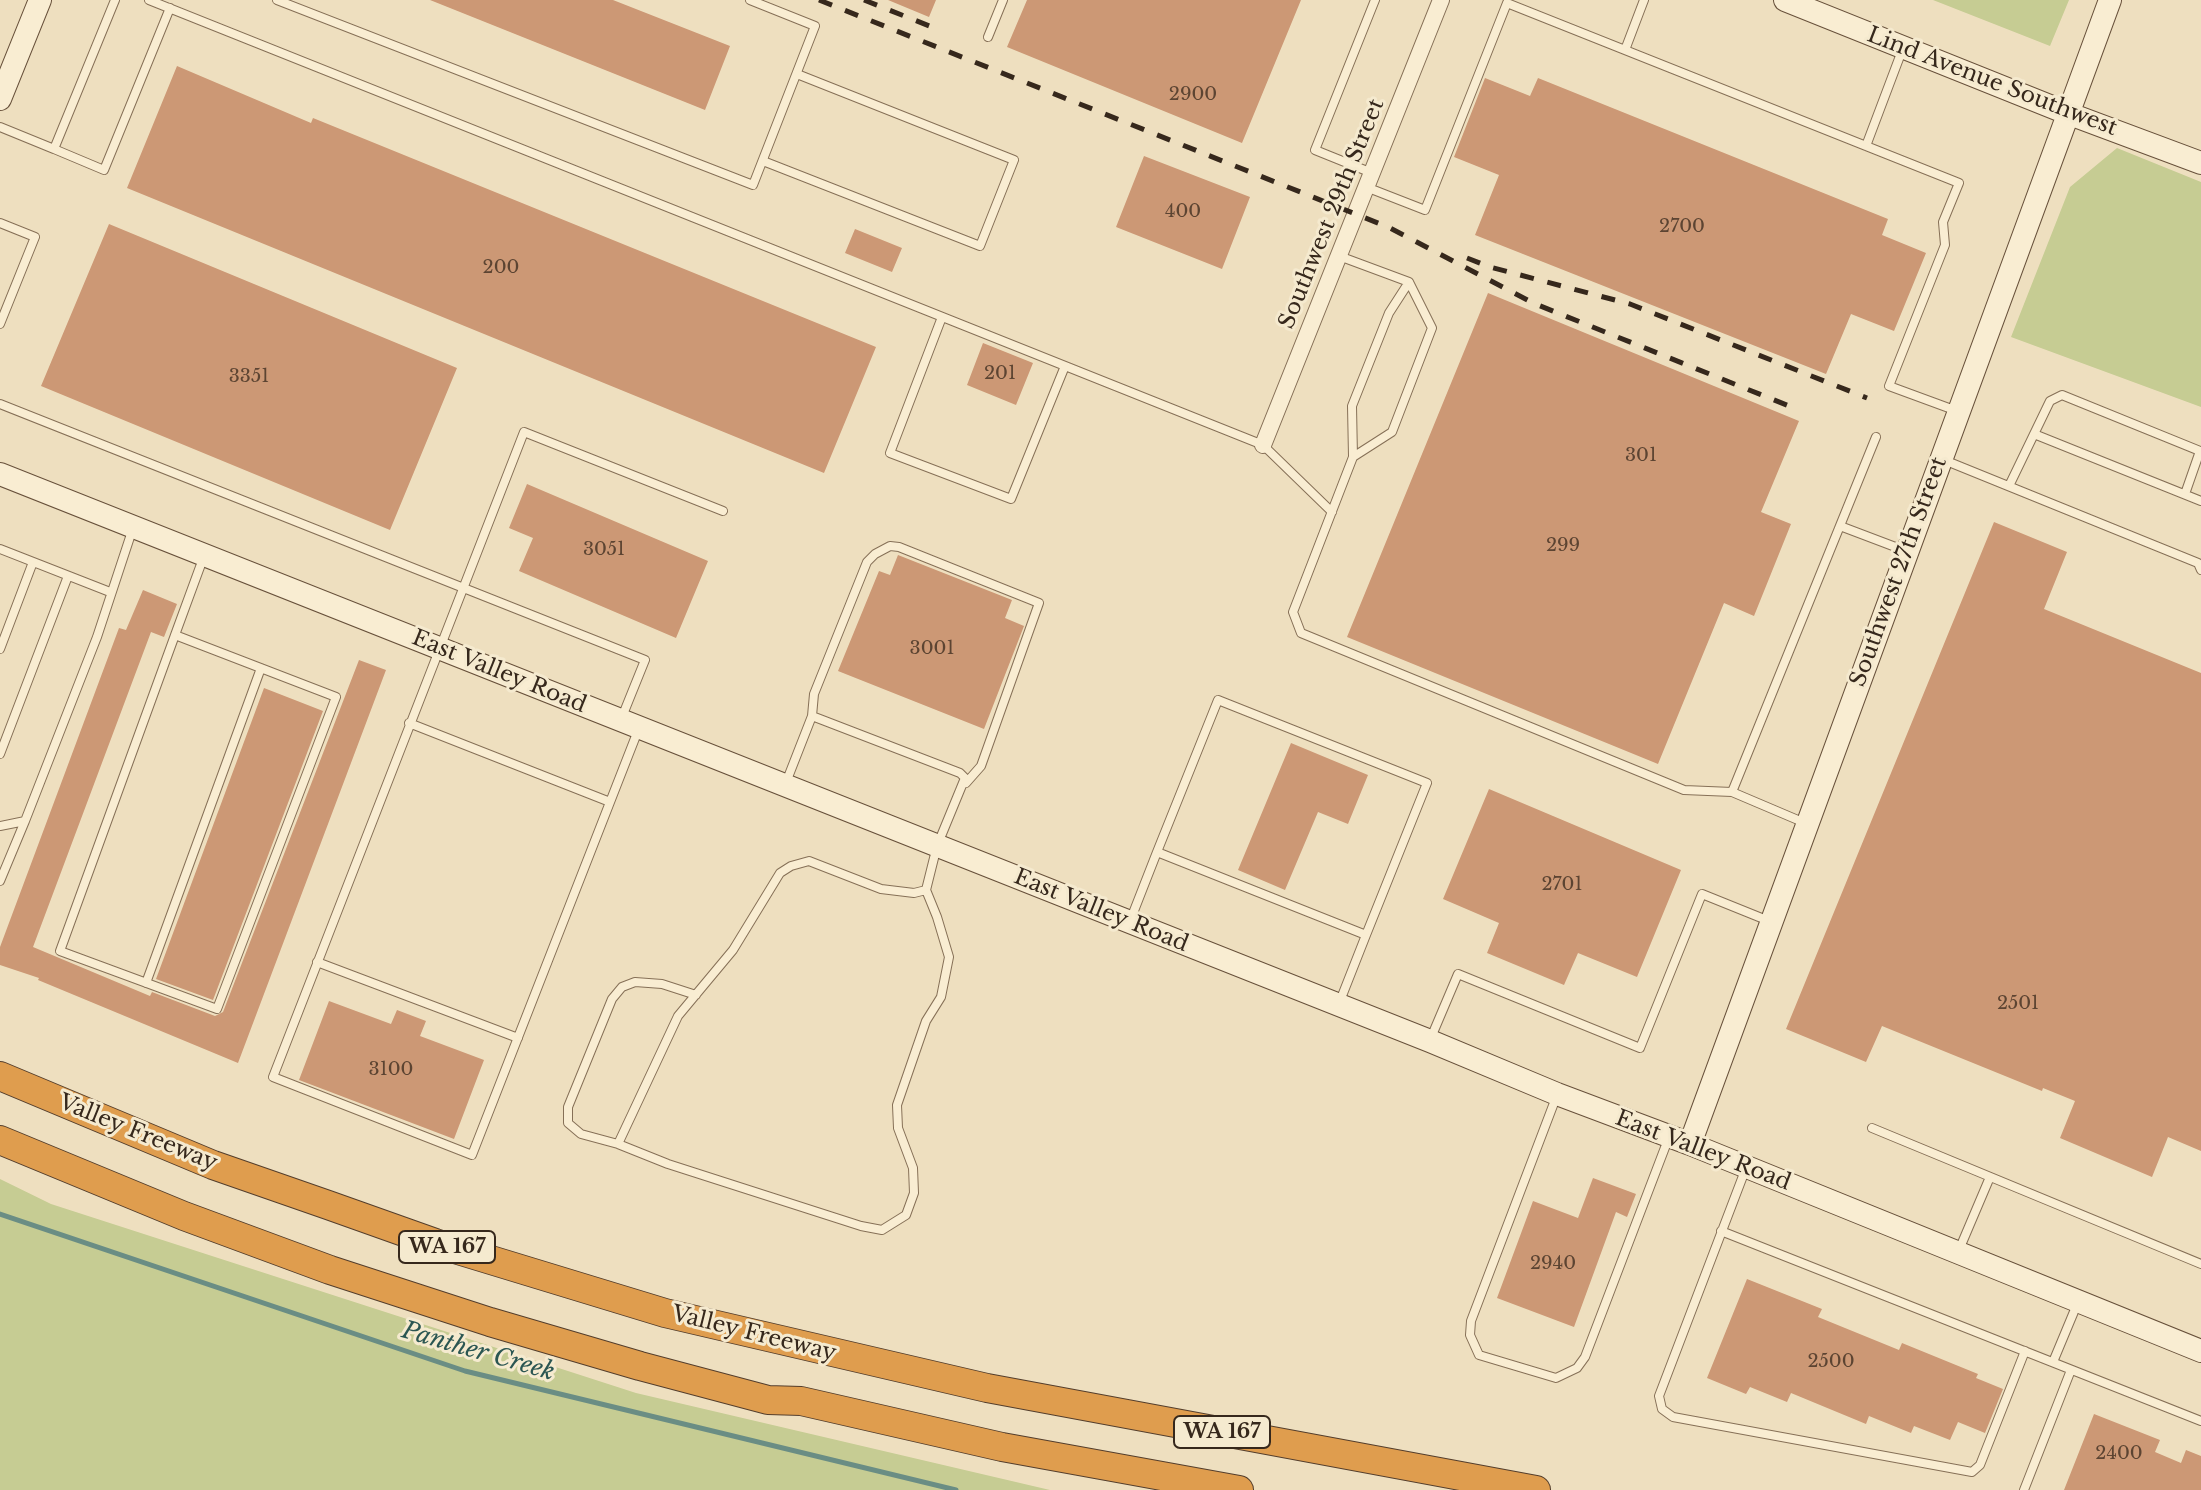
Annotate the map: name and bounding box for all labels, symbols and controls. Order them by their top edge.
street label: Lind Avenue Southwest [1863,22,2121,142]
house number: 2900 [1169,84,1217,106]
street label: Southwest 29th Street [1274,95,1390,333]
house number: 400 [1165,201,1201,223]
house number: 2700 [1659,216,1705,238]
house number: 200 [483,257,519,279]
house number: 201 [984,363,1016,385]
house number: 3351 [229,366,269,388]
house number: 301 [1625,445,1657,467]
street label: Southwest 27th Street [1845,454,1953,690]
house number: 299 [1546,535,1580,557]
house number: 3051 [583,539,625,561]
street label: East Valley Road [408,625,590,719]
house number: 3001 [910,638,954,660]
street label: East Valley Road [1010,864,1192,958]
house number: 2701 [1541,874,1583,896]
house number: 2501 [1997,993,2039,1015]
house number: 3100 [369,1059,413,1081]
street label: Valley Freeway [55,1089,221,1177]
street label: East Valley Road [1612,1105,1794,1197]
road number: WA 167 [399,1231,495,1263]
house number: 2940 [1530,1253,1576,1275]
street label: Valley Freeway [669,1301,839,1367]
water label: Panther Creek [398,1316,558,1388]
house number: 2500 [1807,1351,1855,1373]
road number: WA 167 [1174,1416,1270,1448]
house number: 2400 [2095,1443,2143,1465]

